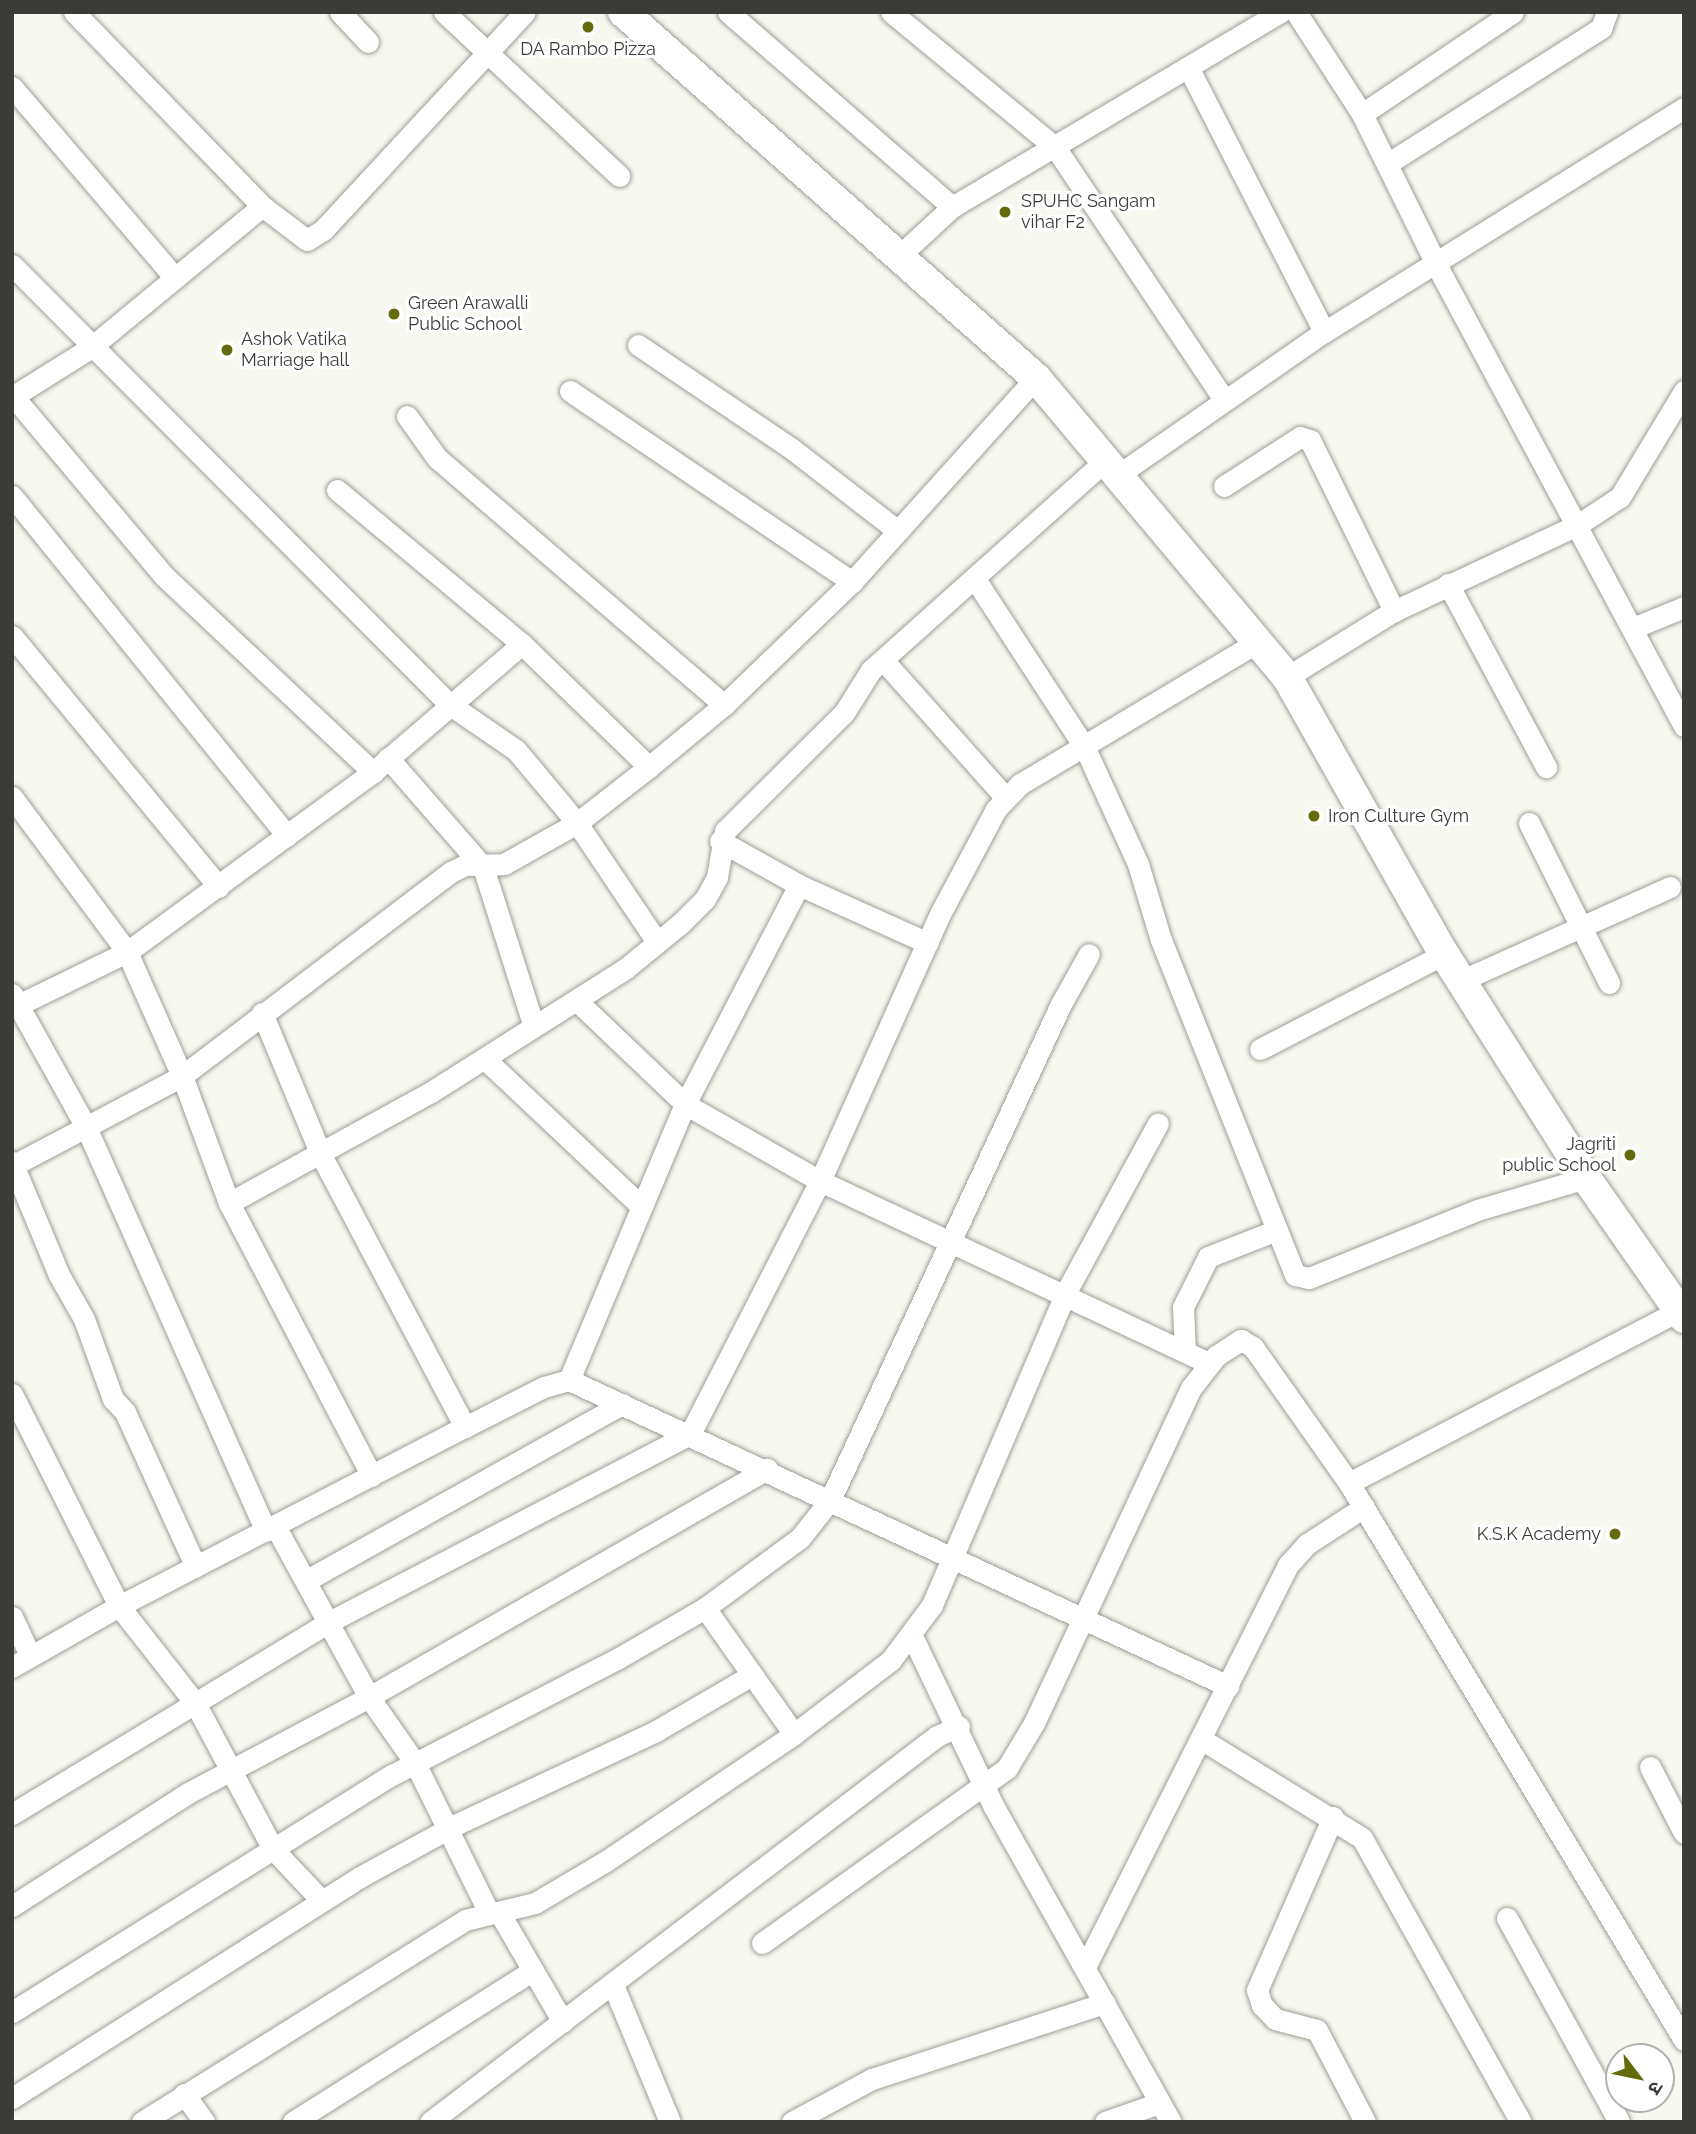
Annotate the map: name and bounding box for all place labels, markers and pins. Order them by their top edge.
marker: DA Rambo Pizza [580,19,596,35]
place label: DA Rambo Pizza [520,38,656,60]
place label: SPUHC Sangam vihar F2 [1021,191,1156,234]
marker: SPUHC Sangam vihar F2 [995,202,1015,222]
place label: Green Arawalli Public School [408,293,529,336]
marker: Green Arawalli Public School [386,306,402,322]
place label: Ashok Vatika Marriage hall [241,329,349,372]
marker: Ashok Vatika Marriage hall [219,342,235,358]
place label: Iron Culture Gym [1328,805,1469,827]
marker: Iron Culture Gym [1306,808,1322,824]
place label: Jagriti public School [1502,1134,1616,1176]
marker: Jagriti public School [1622,1147,1638,1163]
place label: K.S.K Academy [1476,1523,1601,1545]
marker: K.S.K Academy [1607,1526,1623,1542]

